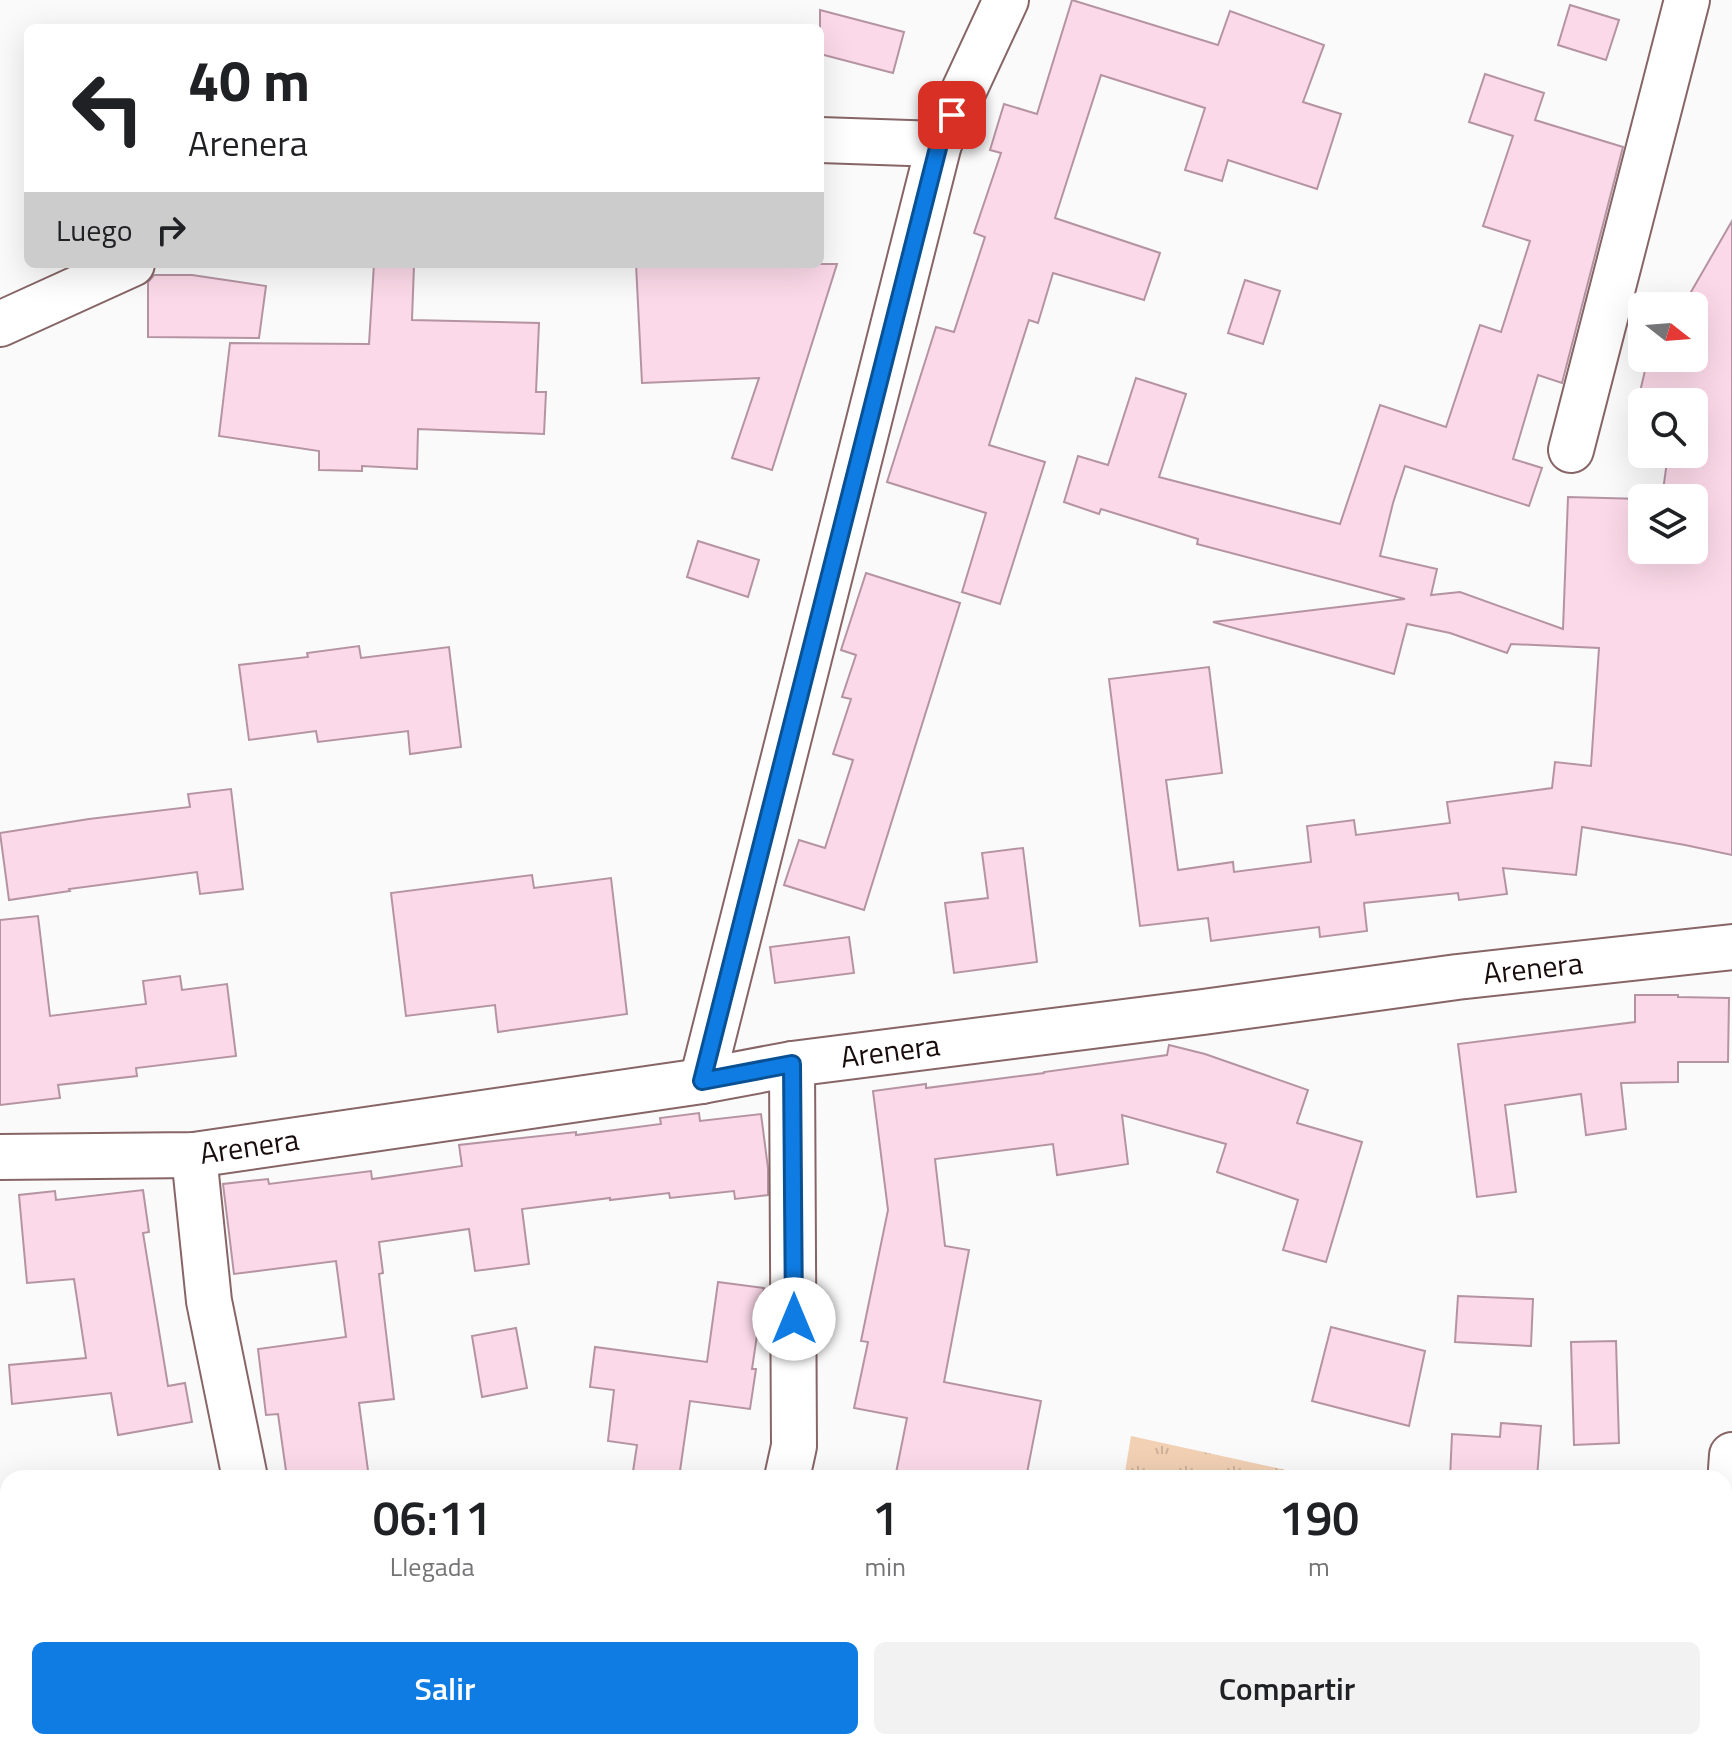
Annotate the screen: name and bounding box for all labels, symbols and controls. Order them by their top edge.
text: 40 m [188,38,310,123]
icon: left [56,56,160,160]
pin [918,81,986,149]
icon: arrive [930,93,974,137]
text: Arenera [188,115,308,170]
text: Luego [56,207,133,253]
icon: right [149,208,193,252]
north arrow [1628,292,1708,372]
map controls [1628,292,1708,564]
button: search [1628,388,1708,468]
button: layers [1628,484,1708,564]
street label: Arenera [1481,939,1585,996]
street label: Arenera [838,1021,943,1080]
street label: Arenera [197,1116,302,1176]
position arrow [752,1277,836,1361]
text: 06:11 [373,1481,492,1554]
text: 1 [872,1481,899,1554]
text: 190 [1279,1481,1359,1554]
text: Llegada [390,1547,475,1586]
text: min [864,1547,906,1586]
text: m [1308,1547,1330,1586]
button: Salir [32,1642,858,1734]
button: Compartir [874,1642,1700,1734]

